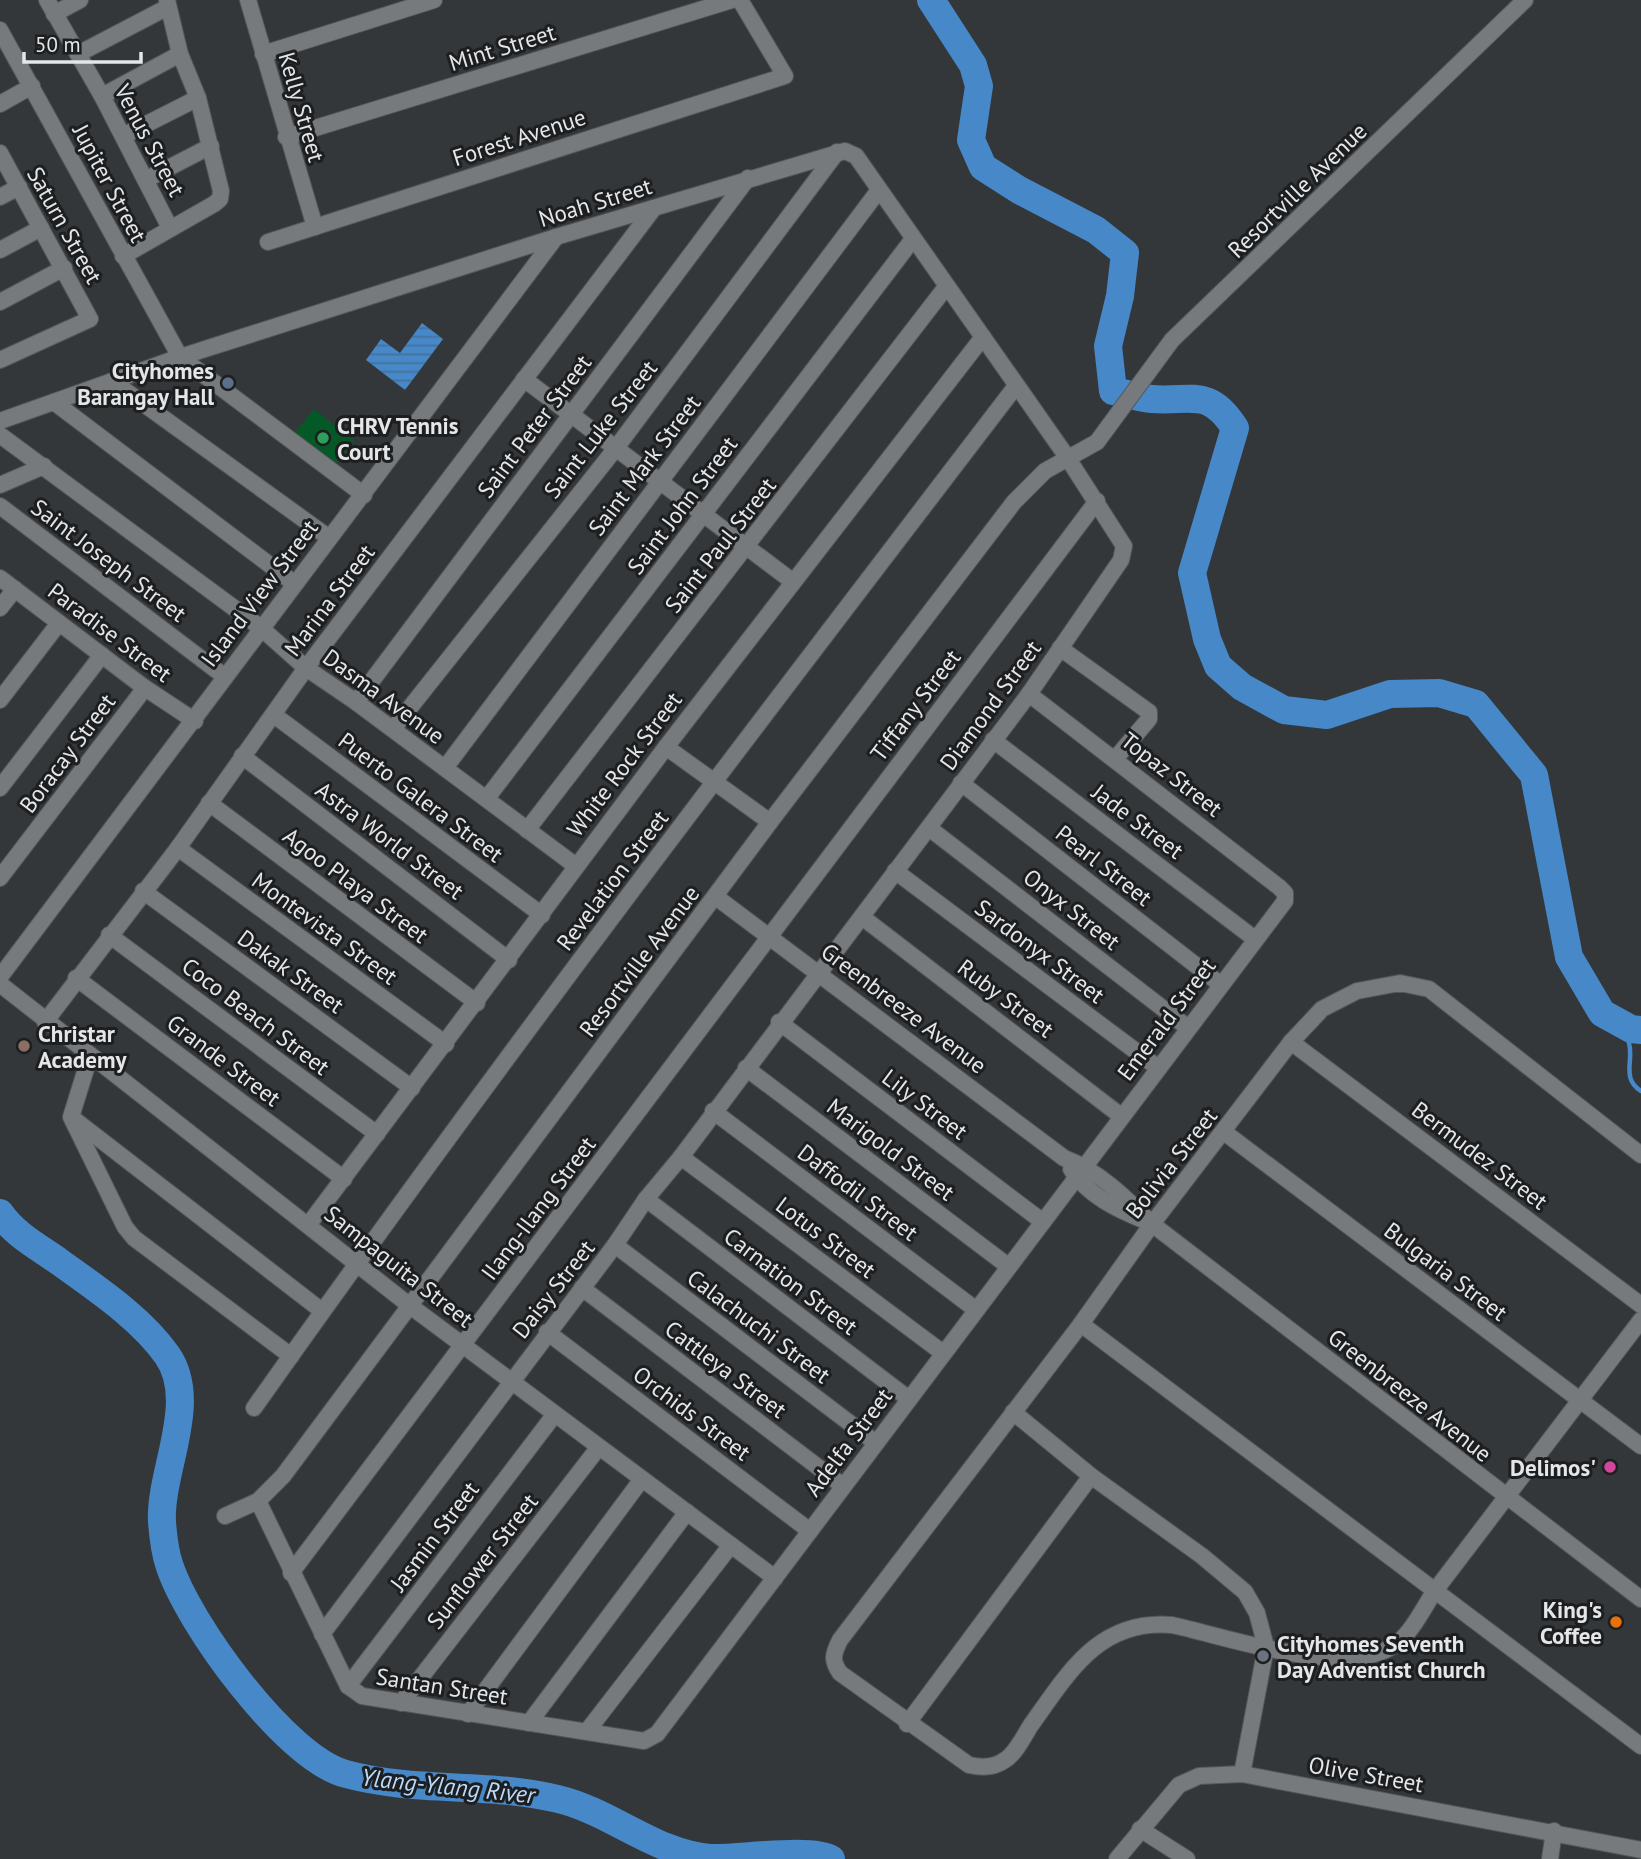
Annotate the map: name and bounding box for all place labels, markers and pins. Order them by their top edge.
place label: Cityhomes Barangay Hall [77,356,214,411]
marker: Cityhomes Barangay Hall [220,375,236,391]
place label: CHRV Tennis Court [337,411,459,466]
marker: CHRV Tennis Court [315,430,331,446]
place label: Christar Academy [38,1019,127,1074]
marker: Christar Academy [16,1038,32,1054]
place label: Delimos' [1510,1453,1596,1482]
marker: Delimos' [1602,1459,1618,1475]
place label: King's Coffee [1540,1595,1602,1650]
marker: King's Coffee [1608,1614,1624,1630]
place label: Cityhomes Seventh Day Adventist Church [1277,1629,1486,1684]
marker: Cityhomes Seventh Day Adventist Church [1255,1648,1271,1664]

